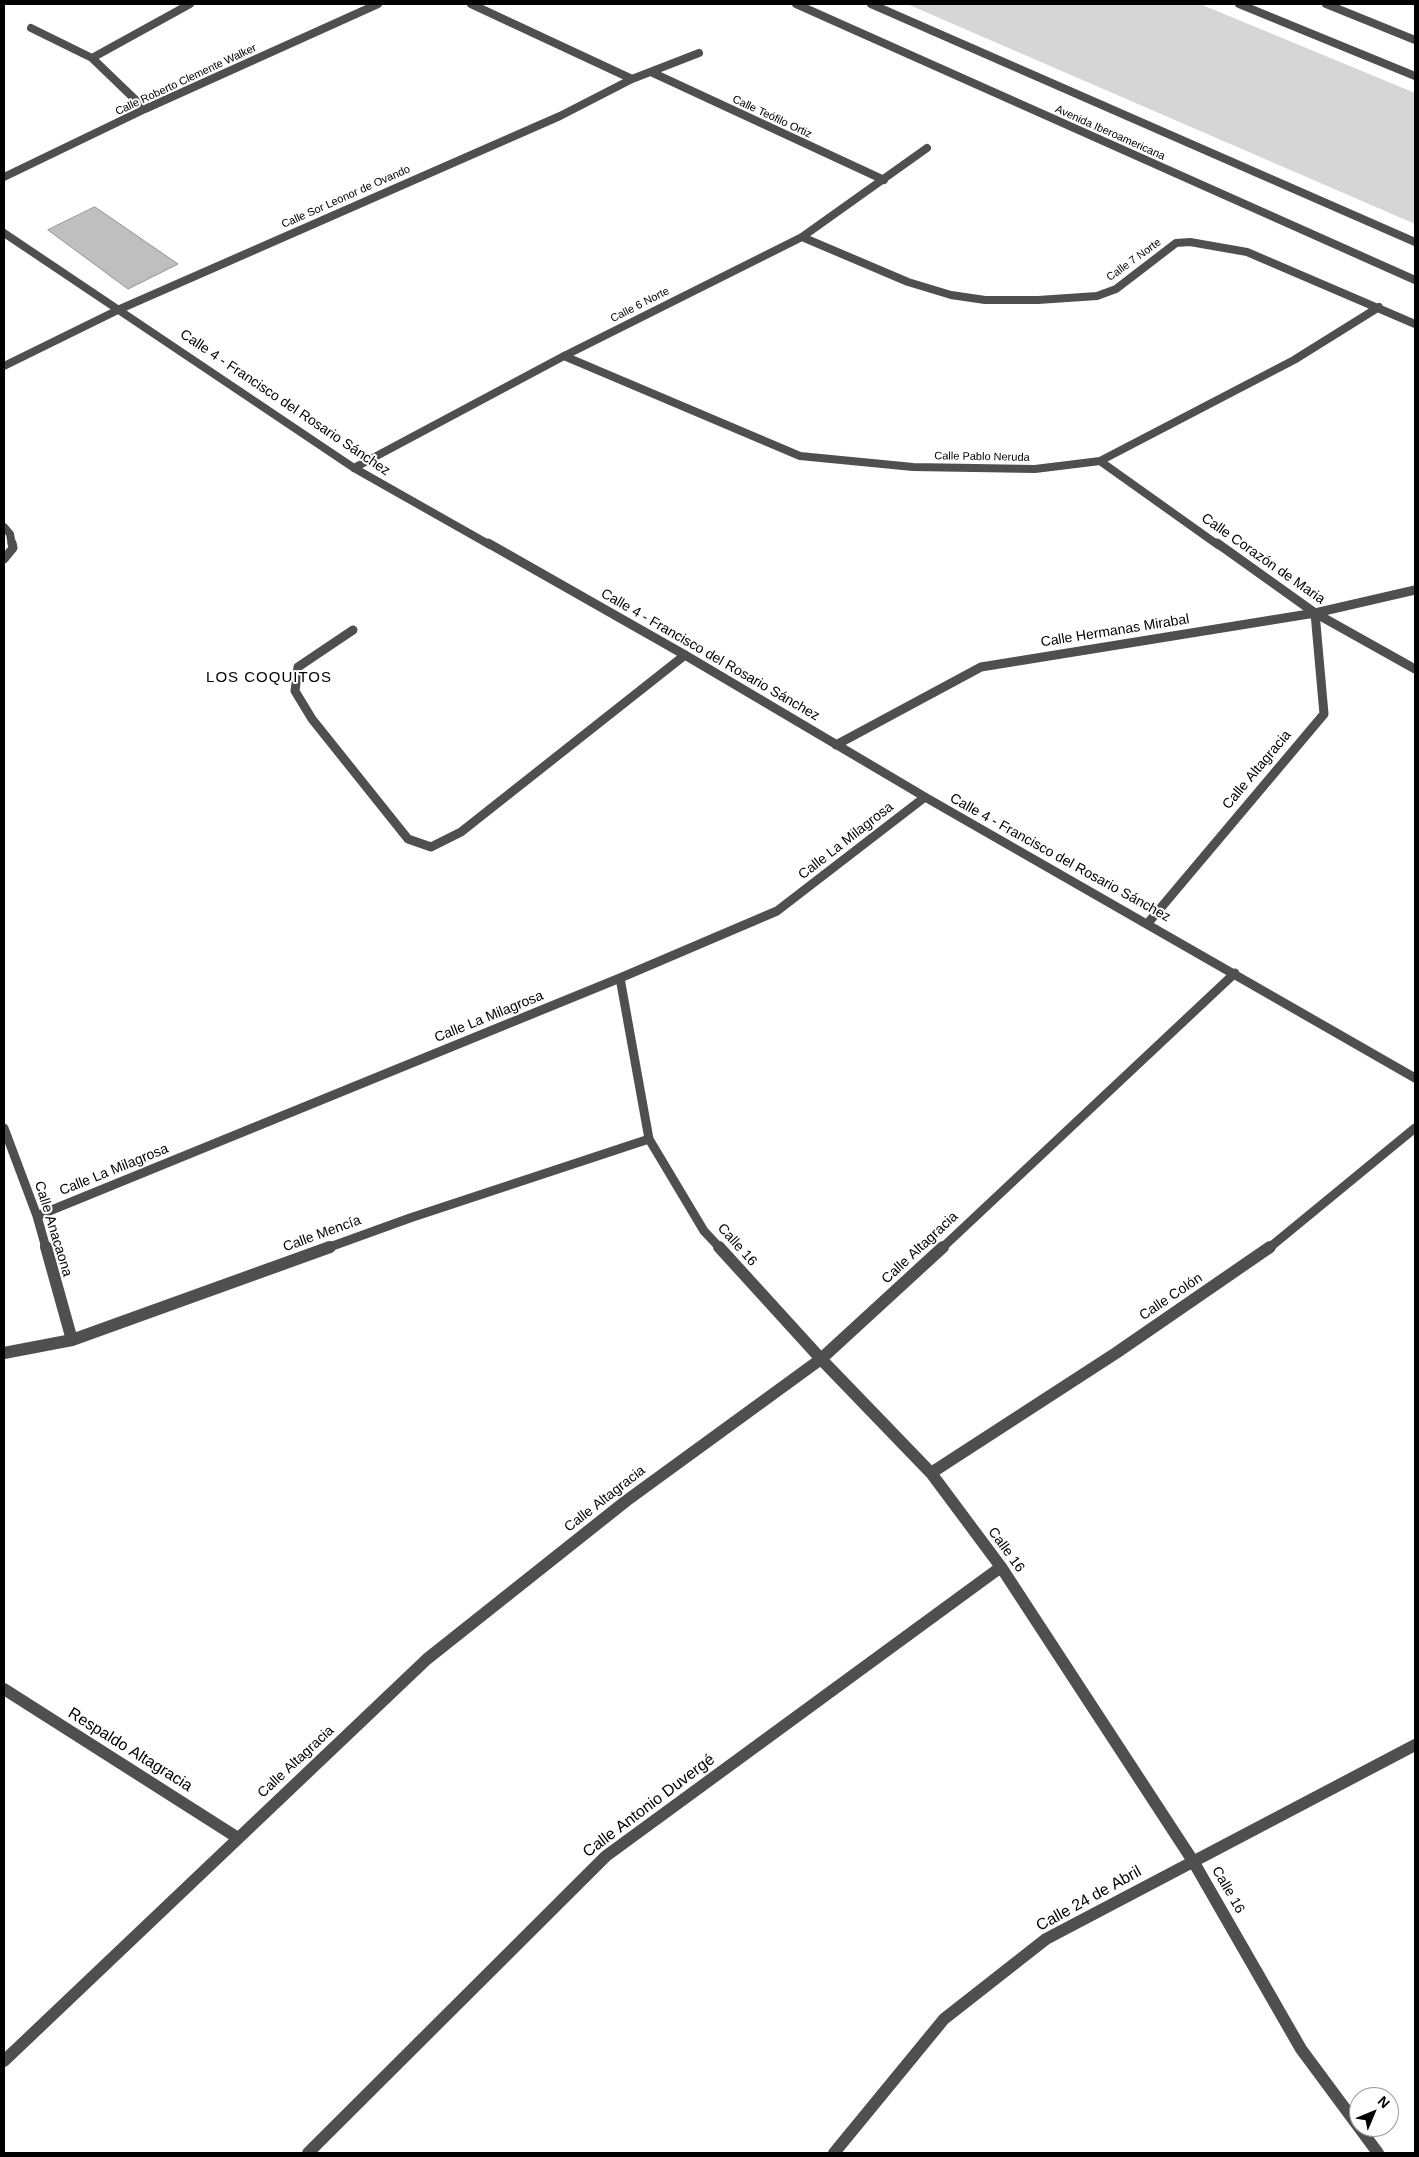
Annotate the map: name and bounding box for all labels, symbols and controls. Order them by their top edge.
street label: Calle Roberto Clemente Walker [113,41,259,119]
street label: Calle Teófilo Ortiz [730,93,814,141]
street label: Avenida Iberoamericana [1053,103,1167,163]
street label: Calle Sor Leonor de Ovando [280,163,412,231]
street label: Calle 7 Norte [1104,236,1164,284]
street label: Calle 6 Norte [608,285,672,325]
street label: Calle 4 - Francisco del Rosario Sánchez [177,326,393,480]
street label: Calle Pablo Neruda [934,450,1030,464]
street label: Calle Corazón de Maria [1198,510,1328,608]
street label: Calle 4 - Francisco del Rosario Sánchez [598,585,822,725]
street label: Calle Hermanas Mirabal [1040,611,1190,651]
district label: LOS COQUITOS [205,669,333,687]
street label: Calle Altagracia [1219,727,1295,813]
street label: Calle 4 - Francisco del Rosario Sánchez [947,790,1173,926]
street label: Calle La Milagrosa [795,799,897,883]
street label: Calle La Milagrosa [432,987,546,1047]
street label: Calle La Milagrosa [57,1140,171,1200]
street label: Calle Anacaona [31,1179,75,1279]
street label: Calle Altagracia [878,1208,962,1288]
street label: Calle Mencía [281,1212,363,1256]
street label: Calle 16 [714,1220,760,1270]
street label: Calle Colón [1136,1270,1206,1324]
street label: Calle Altagracia [561,1462,649,1536]
street label: Calle 16 [984,1524,1028,1576]
street label: Respaldo Altagracia [64,1704,196,1796]
street label: Calle Altagracia [254,1722,338,1802]
street label: Calle Antonio Duvergé [579,1750,719,1862]
street label: Calle 24 de Abril [1033,1862,1145,1936]
street label: Calle 16 [1208,1864,1248,1916]
north arrow [1349,2087,1399,2137]
text: N [1375,2093,1393,2111]

